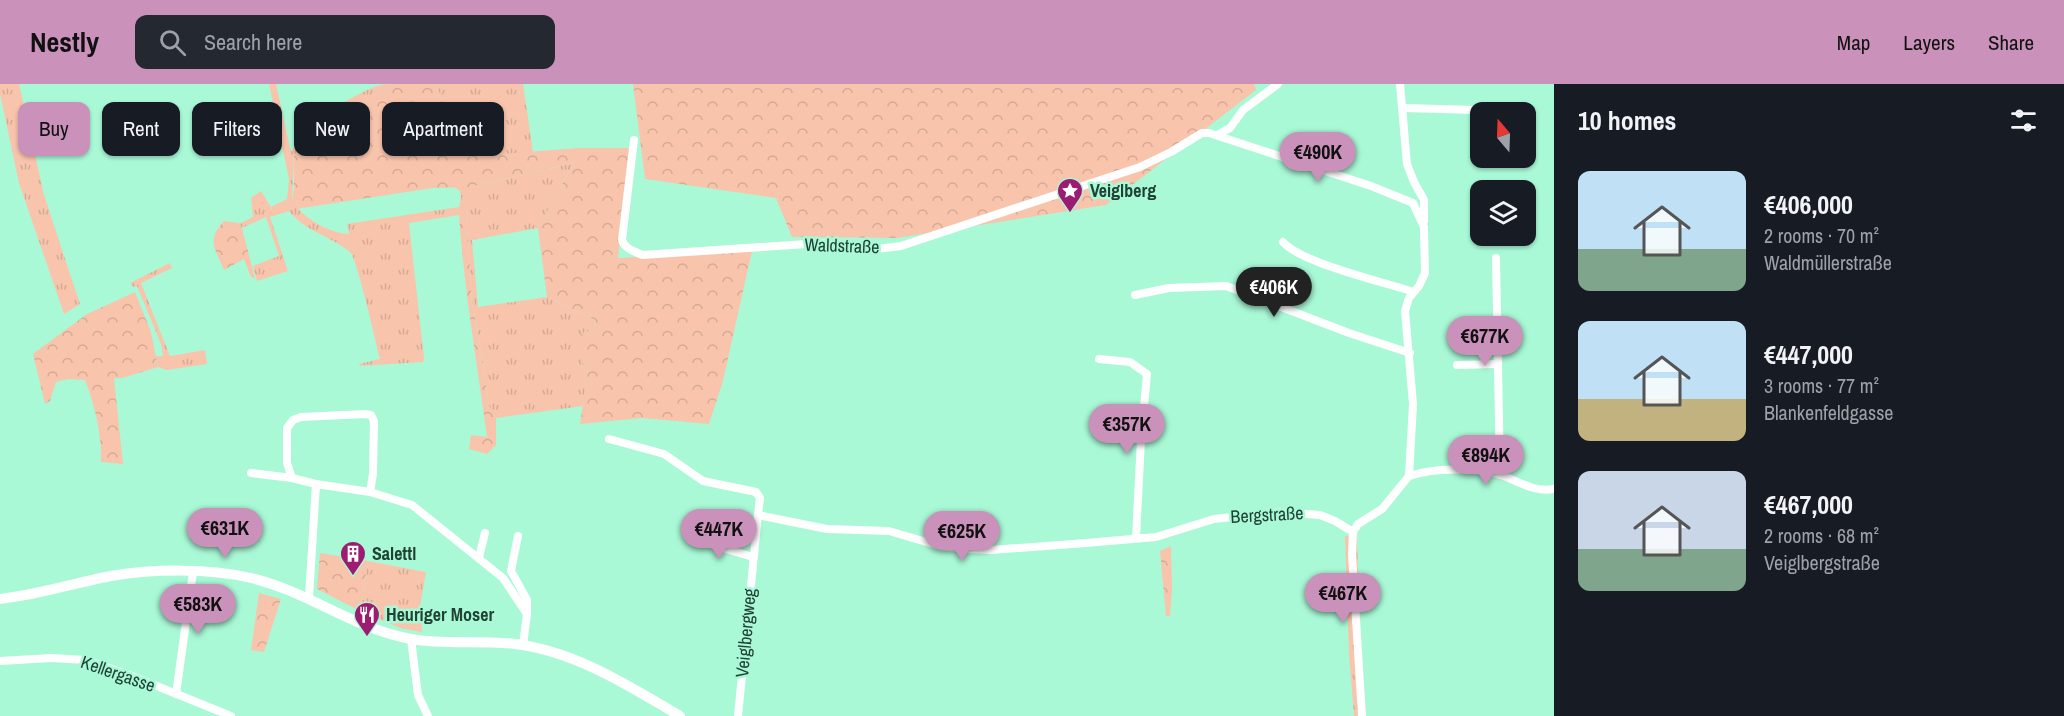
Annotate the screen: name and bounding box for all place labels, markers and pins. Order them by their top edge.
pin: €490K [1276,132,1360,183]
place icon: Veiglberg [1055,176,1085,214]
place label: Veiglberg [1090,178,1156,203]
pin: €406K [1232,267,1316,318]
pin: €677K [1443,316,1527,367]
pin: €357K [1085,404,1169,455]
pin: €894K [1444,435,1528,486]
pin: €631K [183,508,267,559]
pin: €447K [677,509,761,560]
pin: €625K [920,511,1004,562]
building icon: Salettl [338,539,368,577]
place label: Salettl [372,541,416,566]
pin: €467K [1301,573,1385,624]
pin: €583K [156,584,240,635]
restaurant icon: Heuriger Moser [352,600,382,638]
place label: Heuriger Moser [386,602,495,627]

